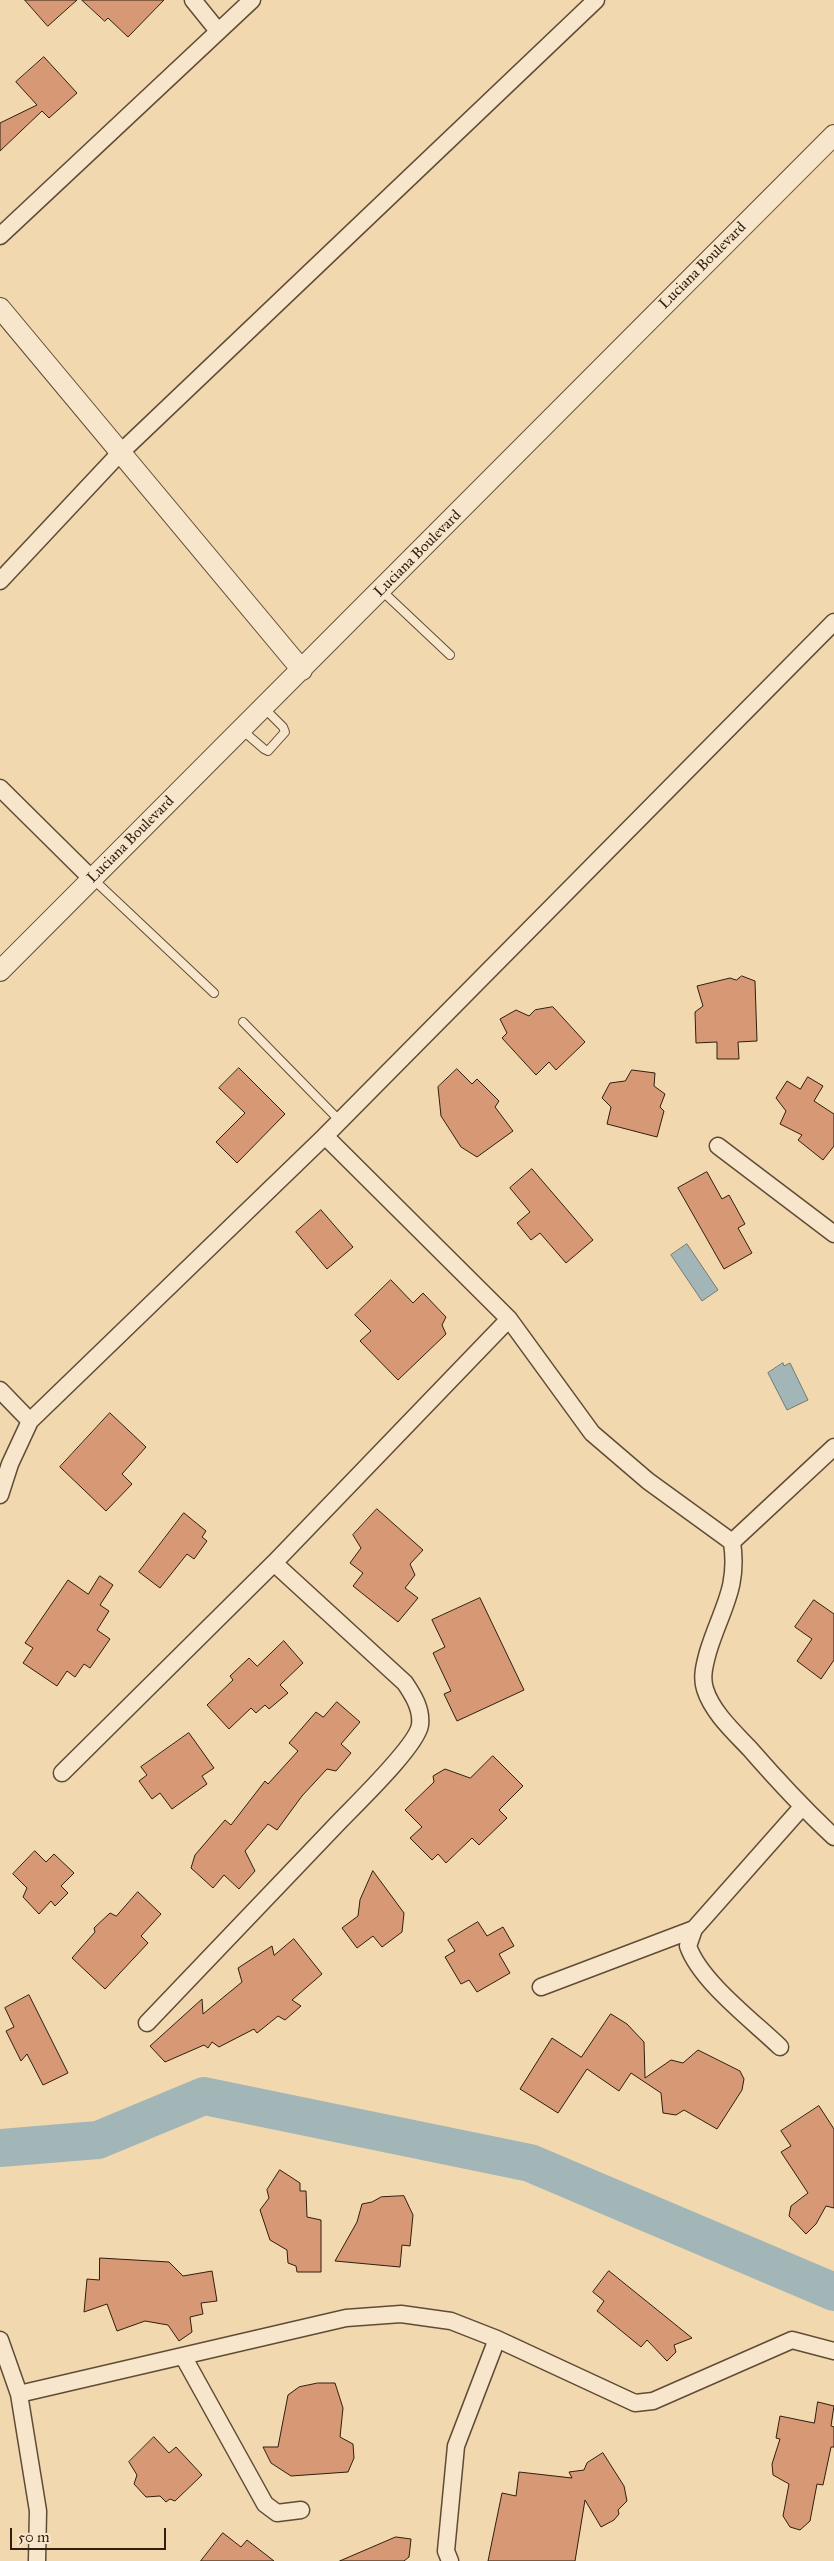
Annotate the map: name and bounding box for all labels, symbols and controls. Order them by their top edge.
street label: Luciana Boulevard [656,219,750,313]
street label: Luciana Boulevard [371,507,465,601]
street label: Luciana Boulevard [84,793,178,887]
scale bar [12,2518,169,2550]
text: 50 m [18,2528,50,2546]

